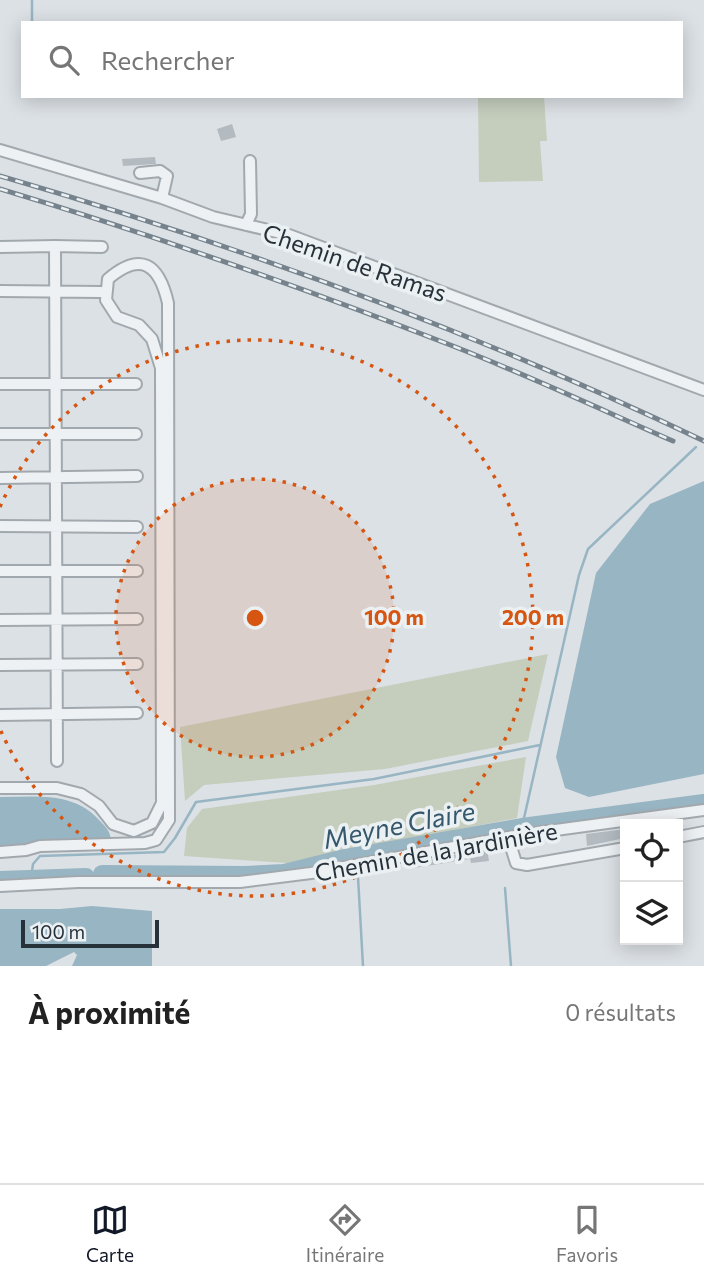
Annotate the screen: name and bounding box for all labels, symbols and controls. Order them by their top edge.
search box [21,21,683,98]
icon: search [45,41,83,79]
text: Rechercher [101,44,235,75]
street label: Chemin de Ramas [259,217,451,307]
text: 100 m [364,604,424,629]
text: 200 m [502,604,564,629]
centre of rings [243,606,267,630]
water label: Meyne Claire [321,794,478,854]
street label: Chemin de la Jardinière [312,815,560,887]
map controls [620,819,683,945]
button: locate [620,819,683,882]
button: layers [620,882,683,945]
scale bar [21,917,159,949]
text: 100 m [32,920,85,943]
text: À proximité [28,993,190,1030]
text: 0 résultats [565,998,676,1026]
tab: Carte [86,1201,134,1266]
tab: Itinéraire [306,1201,384,1266]
tab: Favoris [556,1201,618,1266]

